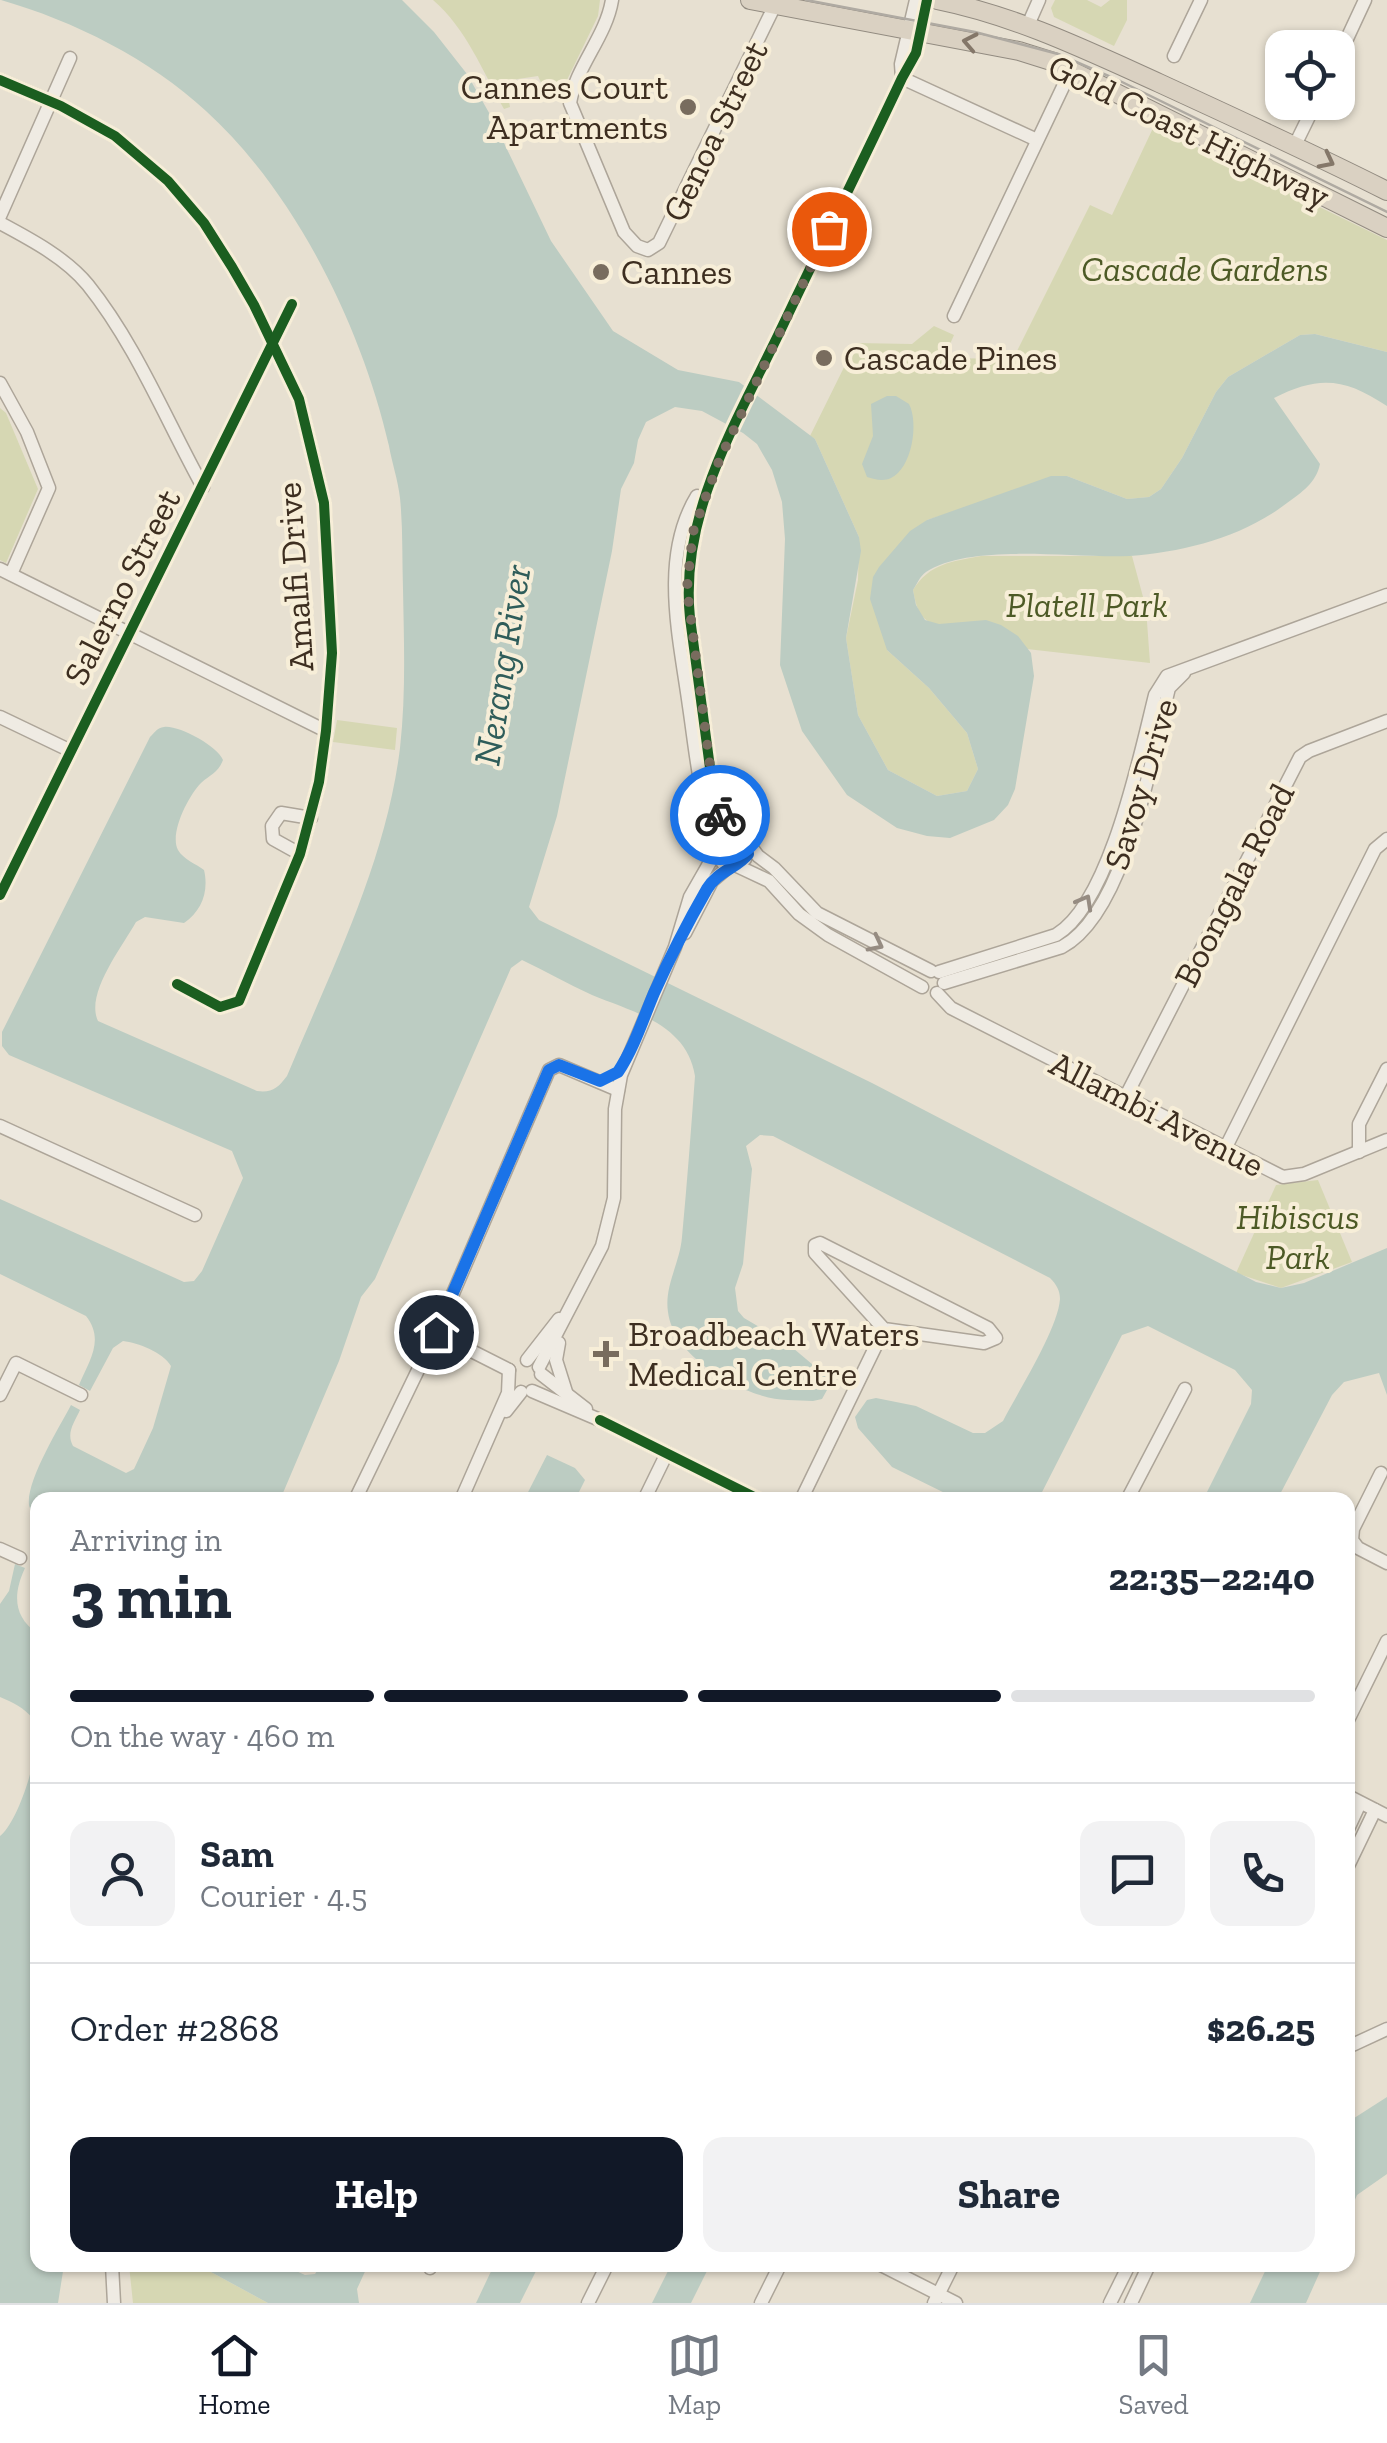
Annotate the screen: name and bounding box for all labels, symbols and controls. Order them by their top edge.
map controls [1265,30,1355,120]
button: locate [1265,30,1355,120]
one-way arrow [961,32,978,53]
street label: Genoa Street [653,34,777,228]
street label: Gold Coast Highway [1042,45,1337,217]
place label: Cannes Court Apartments [461,66,668,148]
marker: Cannes Court Apartments [677,96,699,118]
one-way arrow [1317,148,1335,168]
pin [787,187,872,272]
icon: bag [802,202,857,257]
park label: Cascade Gardens [1081,248,1329,290]
place label: Cannes [621,251,732,293]
marker: Cannes [590,261,612,283]
place label: Cascade Pines [844,337,1057,379]
marker: Cascade Pines [813,347,835,369]
street label: Amalfi Drive [267,481,323,673]
street label: Salerno Street [55,482,189,692]
water label: Nerang River [463,560,541,769]
park label: Platell Park [1006,584,1168,626]
street label: Savoy Drive [1095,693,1187,875]
courier [670,765,770,865]
street label: Boongala Road [1165,776,1303,994]
icon: bike [693,788,748,843]
one-way arrow [1072,895,1092,913]
one-way arrow [866,932,884,951]
street label: Allambi Avenue [1043,1042,1271,1186]
park label: Hibiscus Park [1236,1196,1360,1278]
pin [394,1290,479,1375]
icon: home [409,1305,464,1360]
place label: Broadbeach Waters Medical Centre [628,1313,920,1395]
marker: Broadbeach Waters Medical Centre [593,1341,619,1367]
text: Arriving in [70,1521,222,1559]
text: 22:35–22:40 [1108,1554,1315,1600]
text: 3 min [70,1557,232,1635]
text: On the way · 460 m [70,1717,334,1755]
button: person [70,1821,175,1926]
button: chat [1080,1821,1185,1926]
button: phone [1210,1821,1315,1926]
text: Sam [200,1831,274,1877]
text: Courier · 4.5 [200,1877,367,1915]
text: Order #2868 [70,2005,279,2051]
text: $26.25 [1207,2005,1315,2051]
button: Help [70,2137,683,2252]
button: Share [703,2137,1315,2252]
tab: Home [198,2328,270,2421]
tab: Map [667,2328,722,2421]
tab: Saved [1119,2328,1189,2421]

